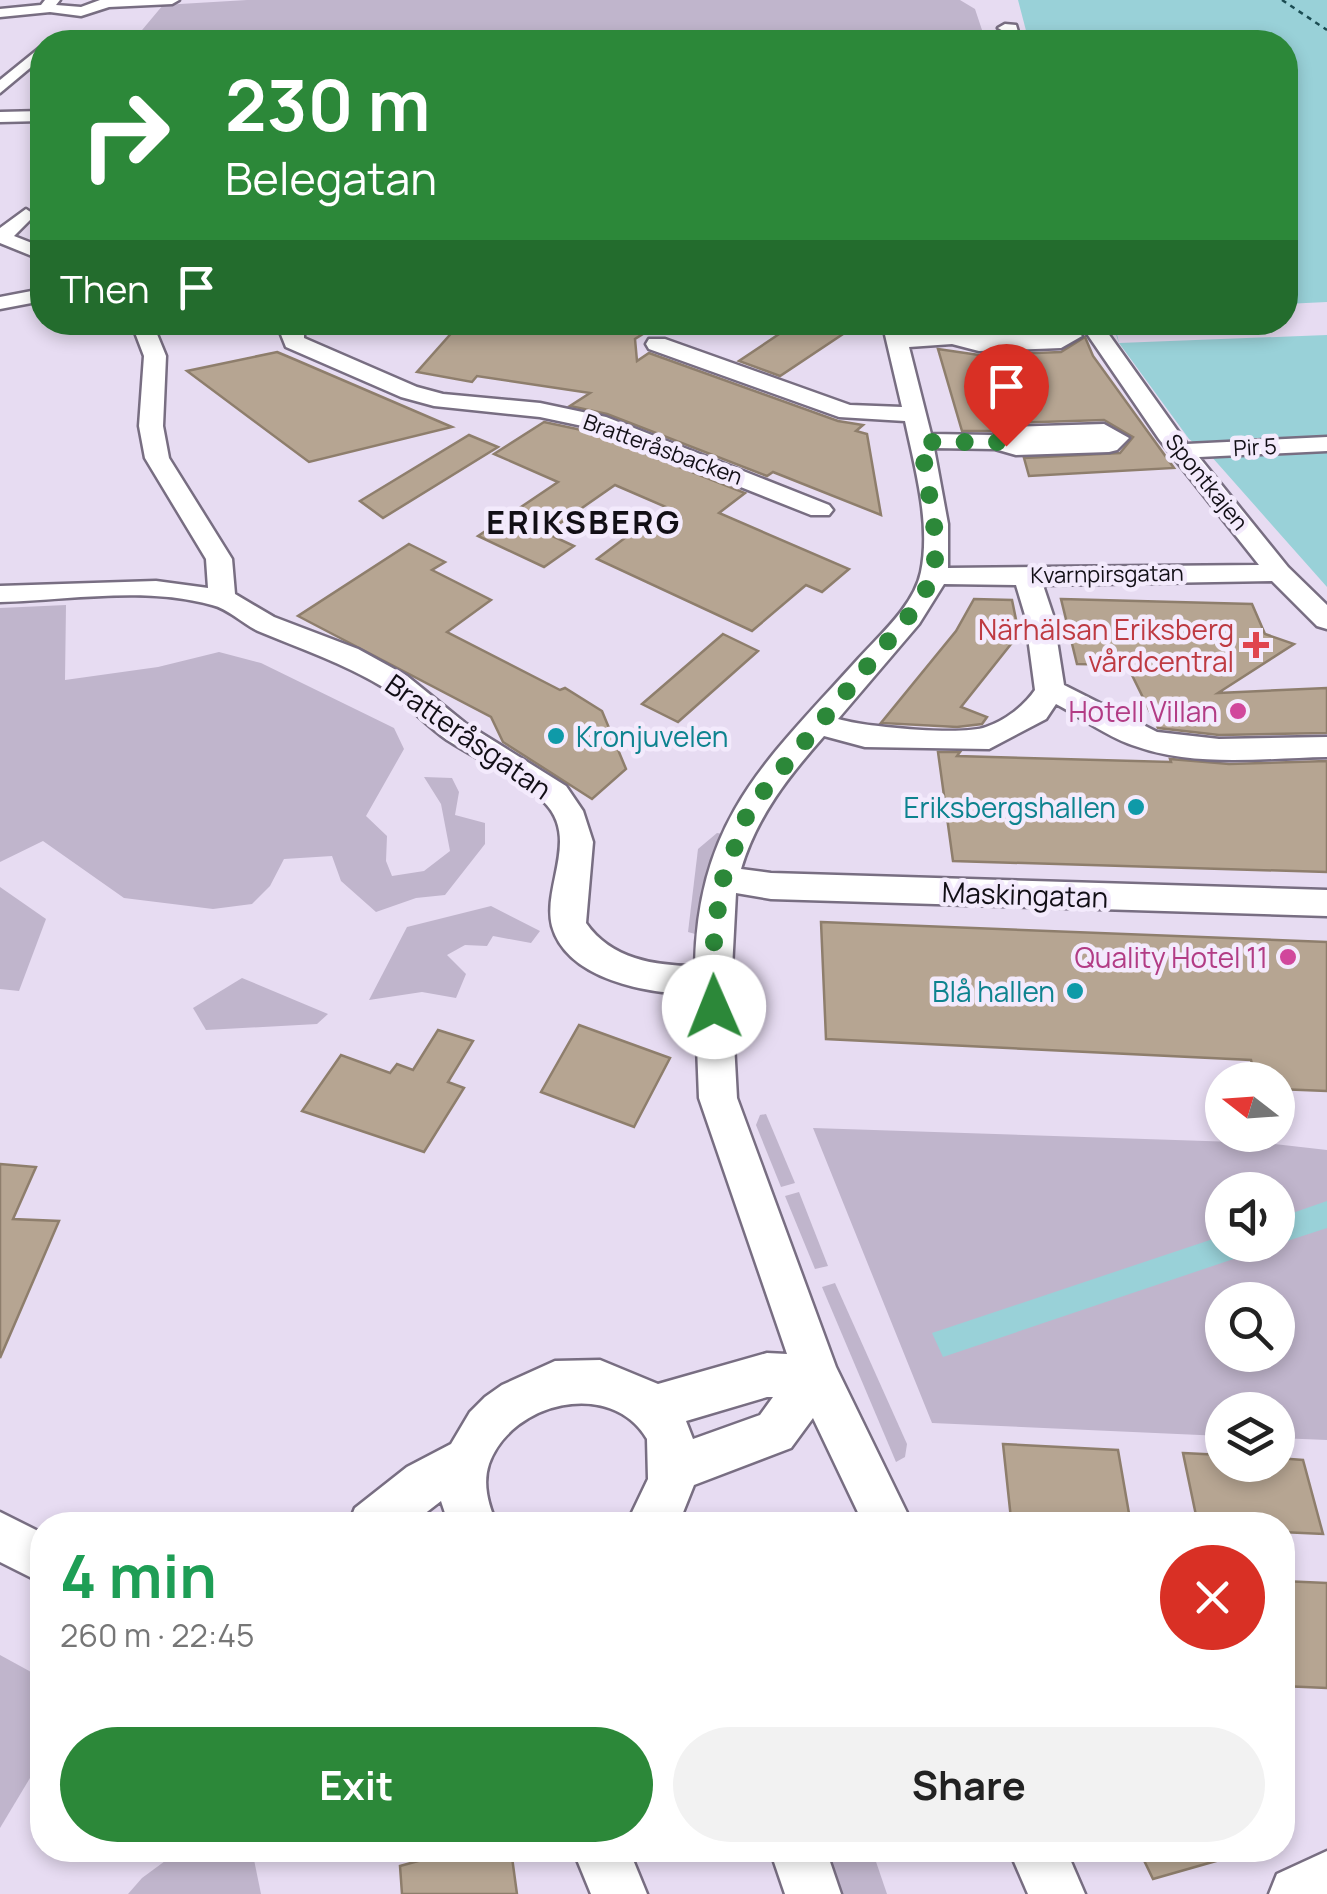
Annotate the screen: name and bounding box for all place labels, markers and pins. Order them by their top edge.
pin [964,344,1049,447]
place label: Närhälsan Eriksberg vårdcentral [978,610,1234,680]
marker: Närhälsan Eriksberg vårdcentral [1243,632,1269,658]
place label: Hotell Villan [1068,692,1218,730]
marker: Hotell Villan [1227,700,1249,722]
place label: Kronjuvelen [576,717,728,755]
marker: Kronjuvelen [545,725,567,747]
place label: Eriksbergshallen [904,788,1116,826]
marker: Eriksbergshallen [1125,796,1147,818]
place label: Quality Hotel 11 [1075,938,1268,976]
marker: Quality Hotel 11 [1277,946,1299,968]
place label: Blå hallen [932,972,1055,1010]
marker: Blå hallen [1064,980,1086,1002]

